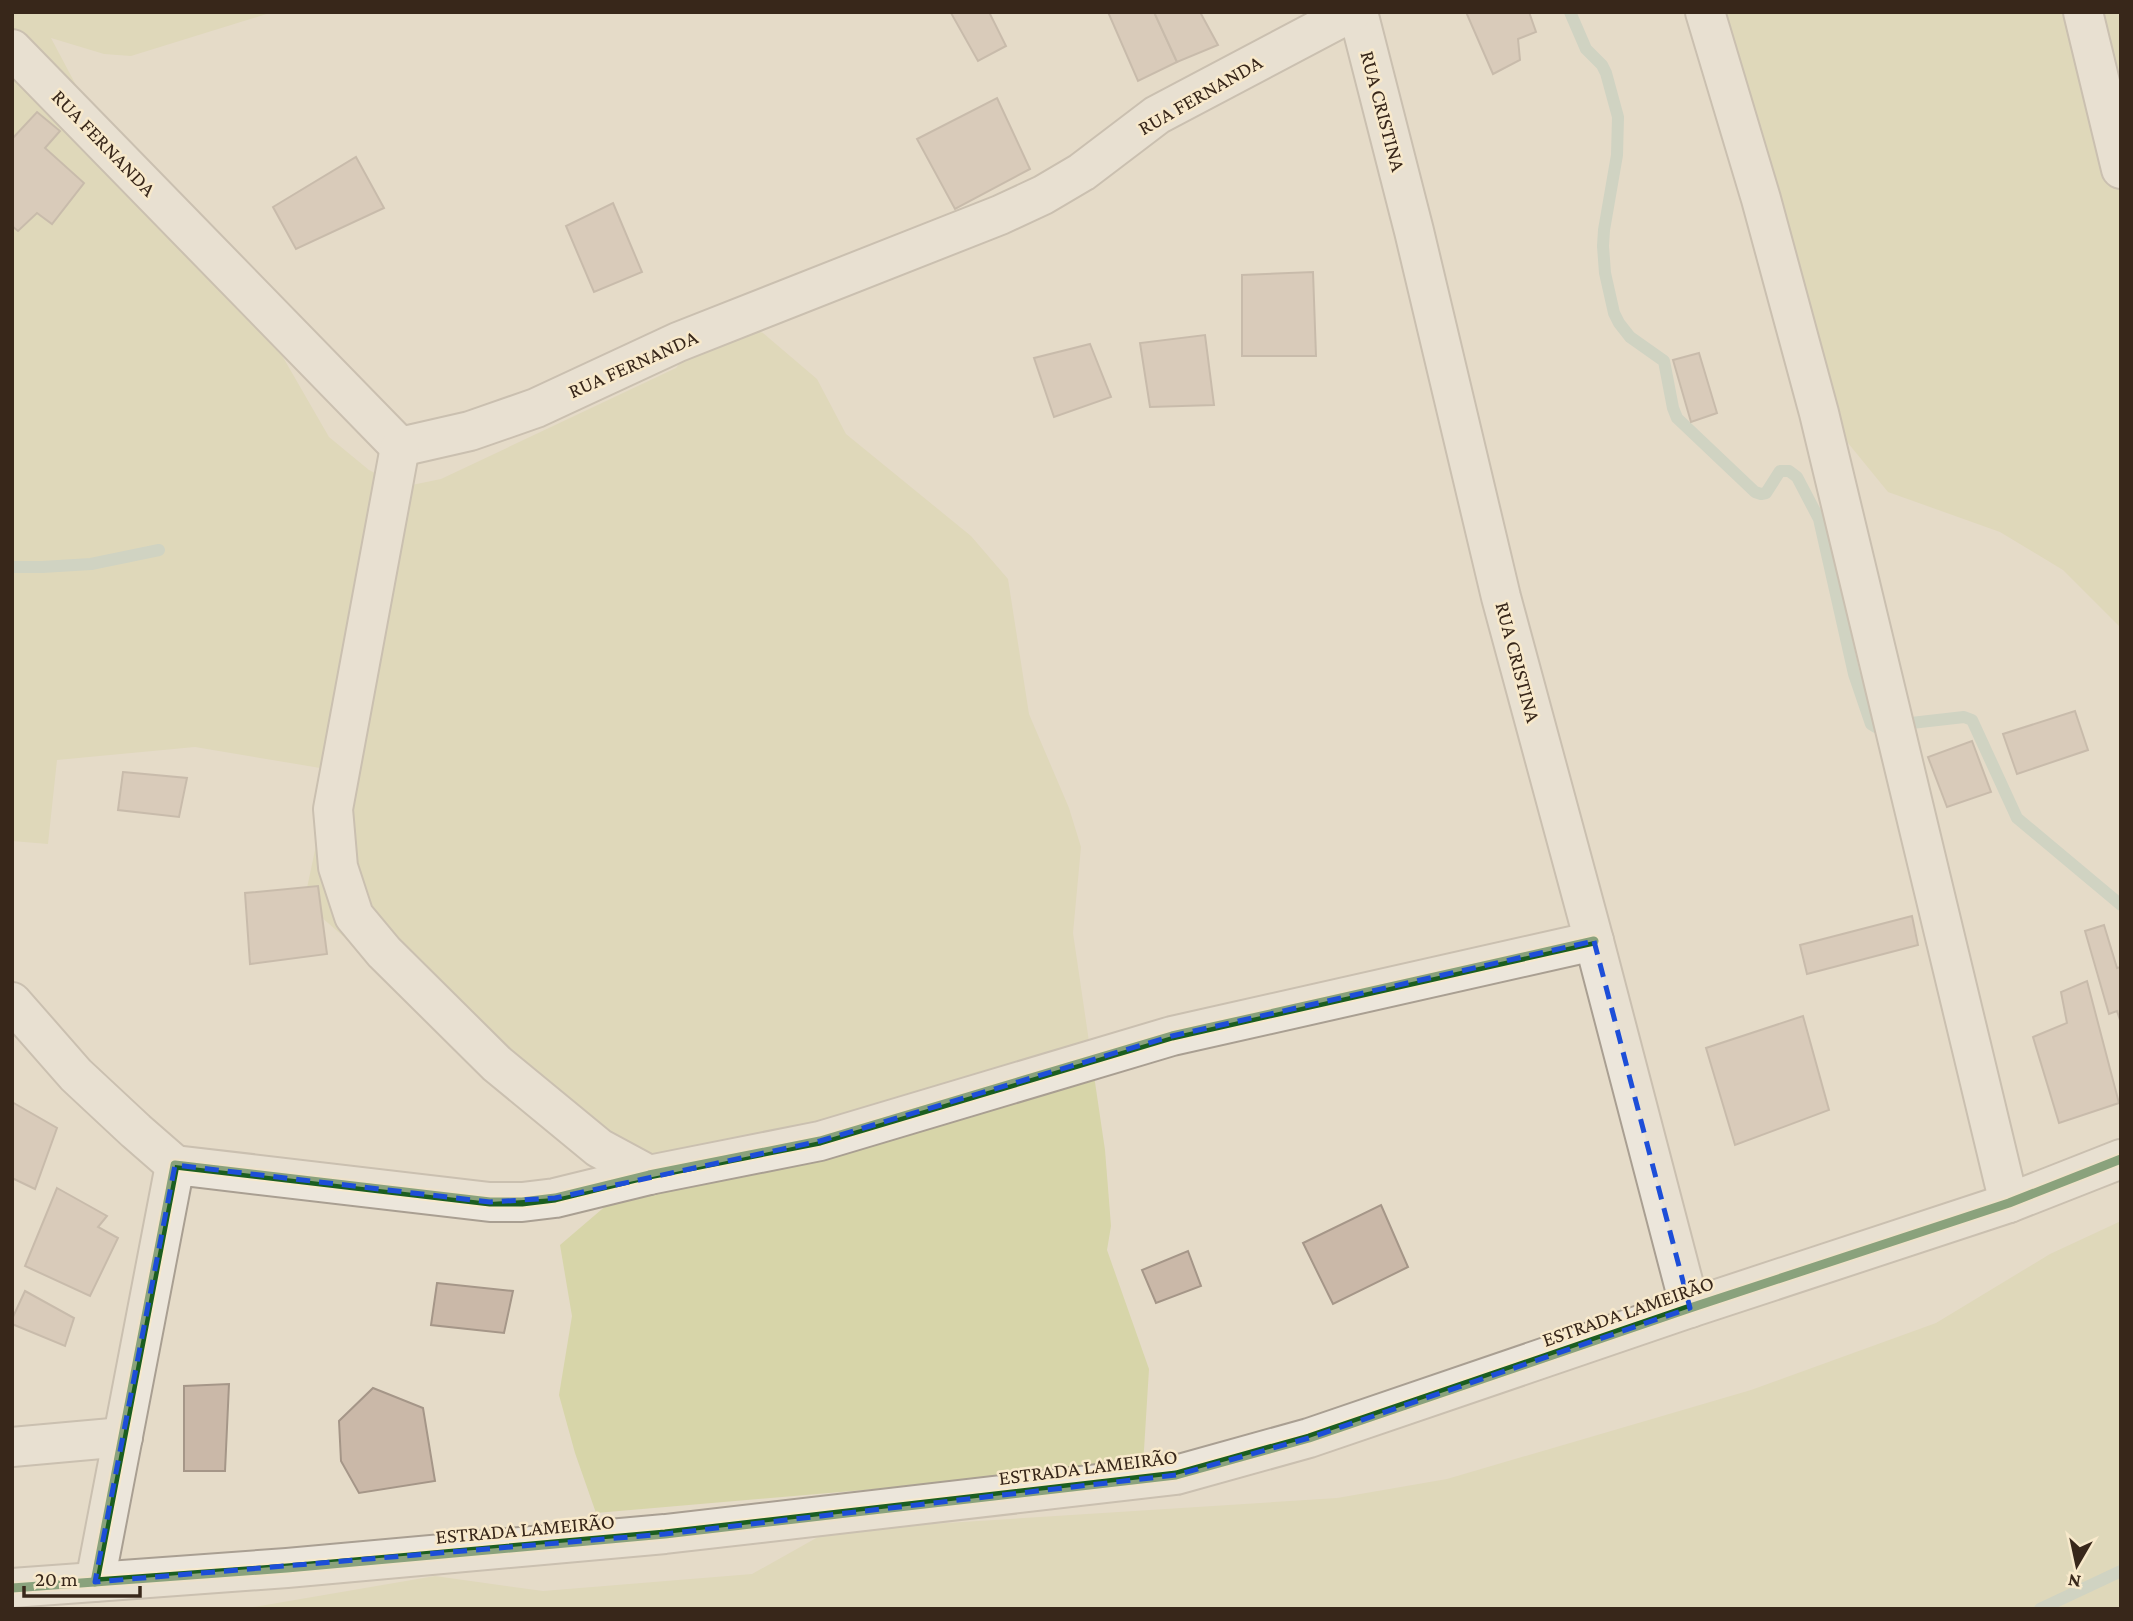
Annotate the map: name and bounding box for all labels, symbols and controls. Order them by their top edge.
street label: RUA CRISTINA [1355,48,1411,174]
street label: RUA FERNANDA [1134,50,1266,140]
street label: RUA FERNANDA [47,85,161,201]
street label: RUA FERNANDA [565,325,702,403]
street label: RUA CRISTINA [1490,599,1546,725]
street label: ESTRADA LAMEIRÃO [1539,1270,1717,1352]
street label: ESTRADA LAMEIRÃO [997,1444,1179,1490]
street label: ESTRADA LAMEIRÃO [434,1509,616,1549]
north arrow [2042,1530,2112,1600]
scale bar [24,1554,140,1598]
text: 20 m [35,1567,78,1591]
text: N [2066,1570,2082,1593]

